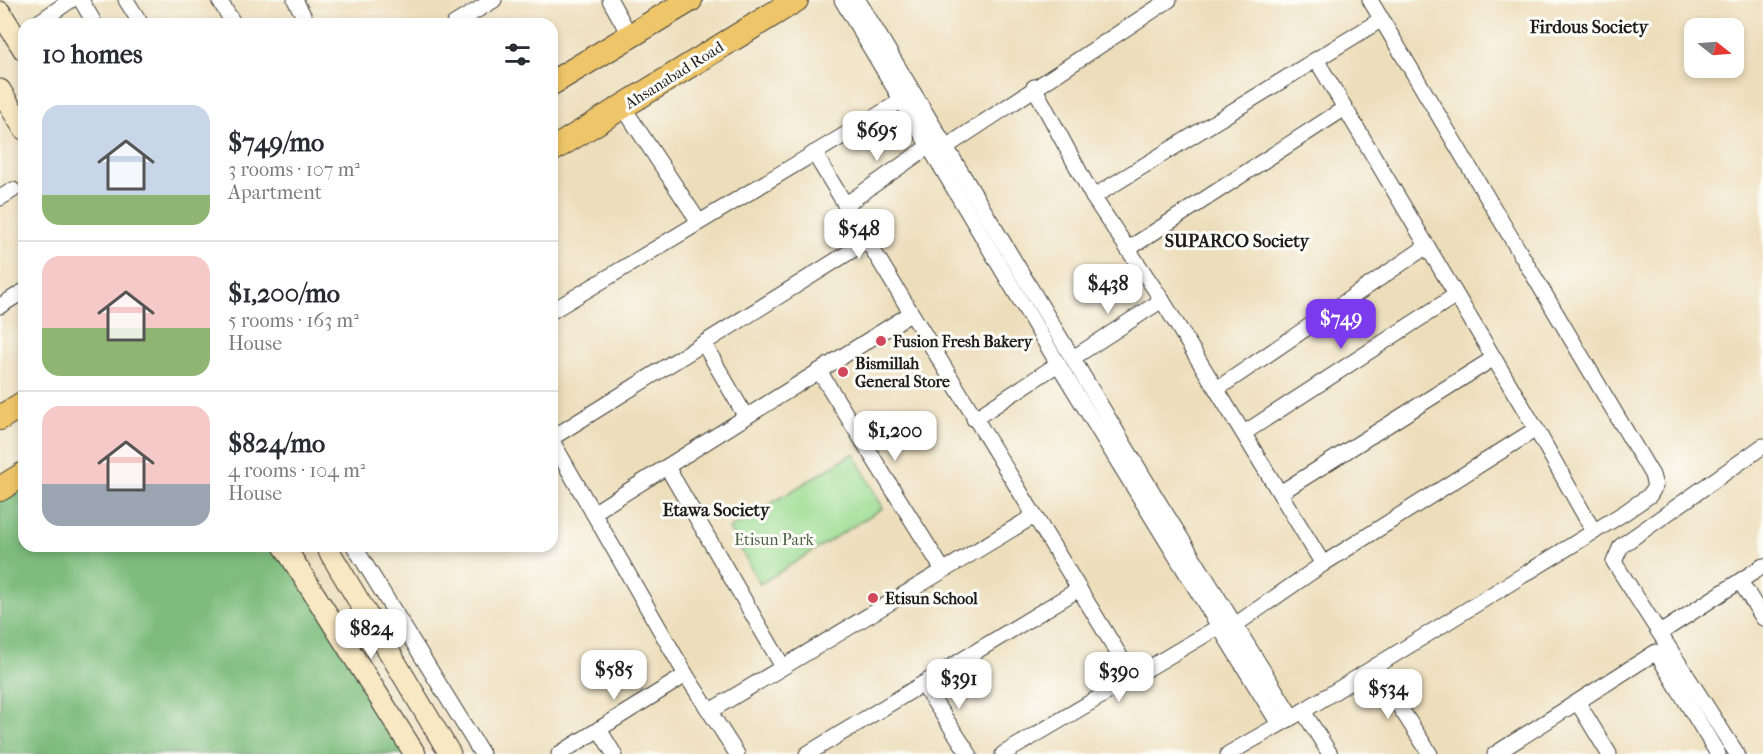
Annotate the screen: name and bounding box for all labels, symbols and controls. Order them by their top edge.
district label: Firdous Society [1529,17,1650,38]
north arrow [1684,18,1744,78]
map controls [1684,18,1744,78]
street label: Ahsanabad Road [620,37,727,113]
icon: filters [501,38,534,71]
text: 10 homes [42,39,143,70]
pin: $695 [841,111,913,162]
text: $695 [857,119,897,142]
text: $749/mo [228,127,324,158]
icon: home [90,129,162,201]
text: 3 rooms · 107 m² [228,158,360,181]
text: Apartment [228,181,322,204]
pin: $548 [823,209,895,260]
text: $548 [838,217,880,240]
district label: SUPARCO Society [1165,231,1311,252]
pin: $438 [1072,264,1144,315]
text: $438 [1087,272,1129,295]
text: $1,200/mo [228,278,340,309]
icon: home [90,280,162,352]
pin: $749 [1305,299,1377,350]
text: $749 [1320,307,1362,330]
text: 5 rooms · 163 m² [228,309,359,332]
text: House [228,332,282,355]
place label: Fusion Fresh Bakery [892,332,1034,352]
marker: Fusion Fresh Bakery [874,334,888,348]
place label: Bismillah General Store [855,354,950,391]
marker: Bismillah General Store [836,365,850,379]
pin: $1,200 [846,411,944,462]
text: $1,200 [868,419,922,442]
text: $824/mo [228,428,325,459]
icon: home [90,430,162,502]
text: 4 rooms · 104 m² [228,459,366,482]
text: House [228,482,282,505]
district label: Etawa Society [662,500,771,521]
park label: Etisun Park [734,530,815,549]
place label: Etisun School [885,589,978,608]
marker: Etisun School [866,591,880,605]
pin: $824 [335,609,407,660]
text: $824 [349,617,393,640]
pin: $585 [578,650,650,701]
pin: $390 [1083,652,1155,703]
text: $585 [595,658,633,681]
pin: $391 [923,659,995,710]
text: $390 [1099,660,1139,683]
text: $391 [941,667,977,690]
pin: $534 [1352,669,1424,720]
text: $534 [1368,677,1408,700]

